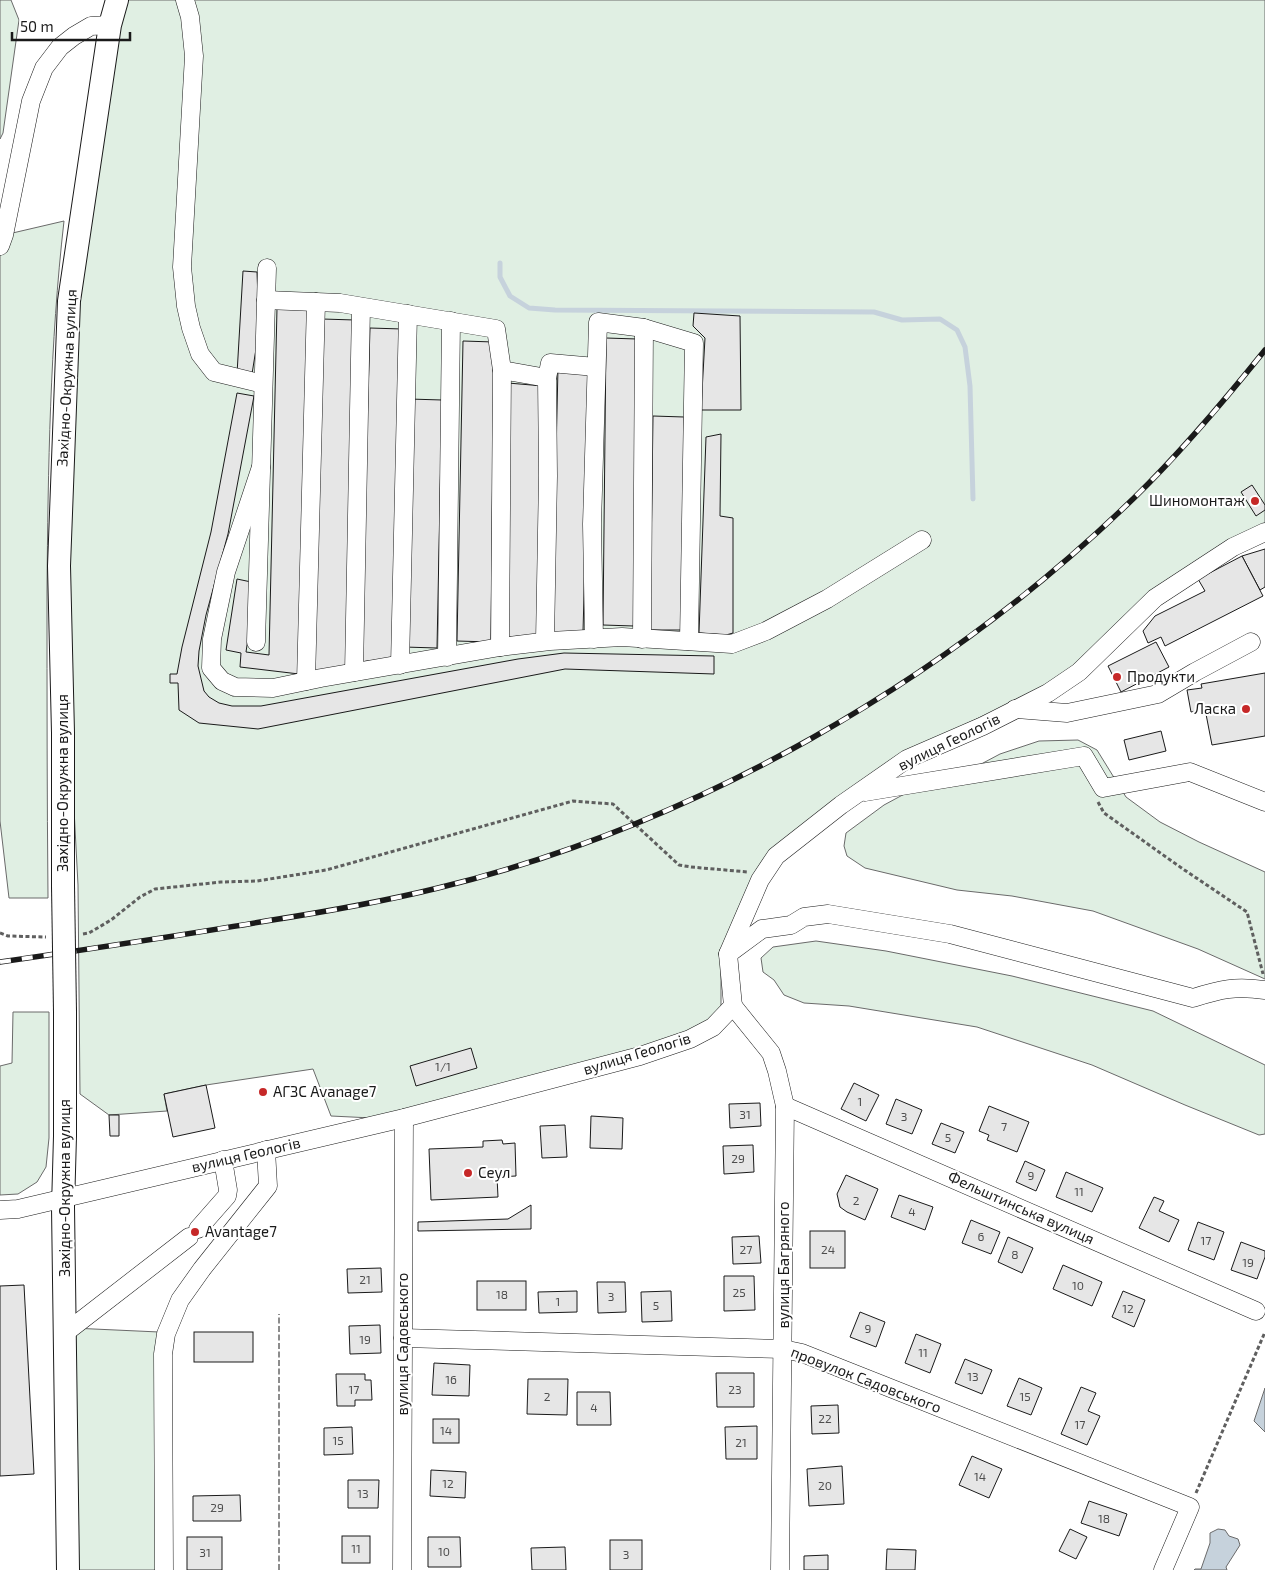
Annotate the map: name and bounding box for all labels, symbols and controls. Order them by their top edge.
scale bar [12,10,130,42]
text: 50 m [20,17,54,35]
street label: Західно-Окружна вулиця [52,289,81,467]
place label: Шиномонтаж [1149,491,1245,509]
marker: Шиномонтаж [1249,495,1261,507]
place label: Продукти [1127,667,1195,686]
marker: Продукти [1111,671,1123,683]
street label: Західно-Окружна вулиця [53,694,72,872]
place label: Ласка [1194,699,1236,717]
marker: Ласка [1240,703,1252,715]
street label: вулиця Геологів [895,709,1003,774]
street label: вулиця Геологів [581,1028,693,1079]
house number: 1/1 [435,1059,451,1073]
place label: АГЗС Avanage7 [273,1082,377,1100]
marker: АГЗС Avanage7 [257,1086,269,1098]
house number: 1 [858,1094,862,1108]
street label: Західно-Окружна вулиця [55,1099,74,1277]
house number: 31 [739,1107,751,1121]
house number: 3 [901,1109,907,1123]
house number: 7 [1001,1119,1007,1133]
house number: 5 [945,1130,951,1144]
street label: вулиця Геологів [190,1133,302,1176]
house number: 29 [731,1151,745,1165]
place label: Сеул [478,1163,510,1182]
marker: Сеул [462,1167,474,1179]
street label: Фельштинська вулиця [945,1167,1097,1248]
house number: 9 [1028,1168,1035,1182]
house number: 11 [1074,1184,1084,1198]
house number: 2 [853,1193,860,1207]
street label: вулиця Багряного [774,1201,793,1329]
house number: 4 [908,1204,916,1218]
place label: Avantage7 [205,1222,277,1240]
marker: Avantage7 [189,1226,201,1238]
house number: 6 [978,1229,985,1243]
house number: 17 [1201,1233,1211,1247]
house number: 27 [740,1242,752,1256]
house number: 24 [821,1242,835,1256]
house number: 8 [1011,1247,1019,1261]
house number: 19 [1242,1255,1254,1269]
house number: 21 [359,1272,371,1286]
street label: вулиця Садовського [393,1273,412,1415]
house number: 10 [1072,1278,1084,1292]
house number: 25 [732,1285,746,1299]
house number: 18 [496,1287,508,1301]
house number: 3 [608,1289,614,1303]
house number: 1 [556,1294,560,1308]
house number: 5 [653,1298,659,1312]
house number: 12 [1122,1301,1134,1315]
house number: 9 [865,1321,872,1335]
house number: 19 [359,1332,371,1346]
street label: провулок Садовського [788,1342,944,1417]
house number: 11 [918,1345,928,1359]
house number: 13 [967,1369,979,1383]
house number: 16 [445,1372,457,1386]
house number: 17 [349,1382,359,1396]
house number: 23 [728,1382,742,1396]
house number: 2 [544,1389,551,1403]
house number: 15 [1019,1389,1031,1403]
house number: 4 [590,1400,598,1414]
house number: 22 [818,1411,832,1425]
house number: 17 [1075,1417,1085,1431]
house number: 14 [440,1423,452,1437]
house number: 15 [332,1433,344,1447]
house number: 21 [735,1435,747,1449]
house number: 14 [974,1469,986,1483]
house number: 12 [442,1476,454,1490]
house number: 20 [818,1478,832,1492]
house number: 13 [357,1486,369,1500]
house number: 29 [210,1500,224,1514]
house number: 18 [1098,1511,1110,1525]
house number: 11 [351,1541,361,1555]
house number: 10 [438,1544,450,1558]
house number: 31 [199,1545,211,1559]
house number: 3 [623,1547,629,1561]

